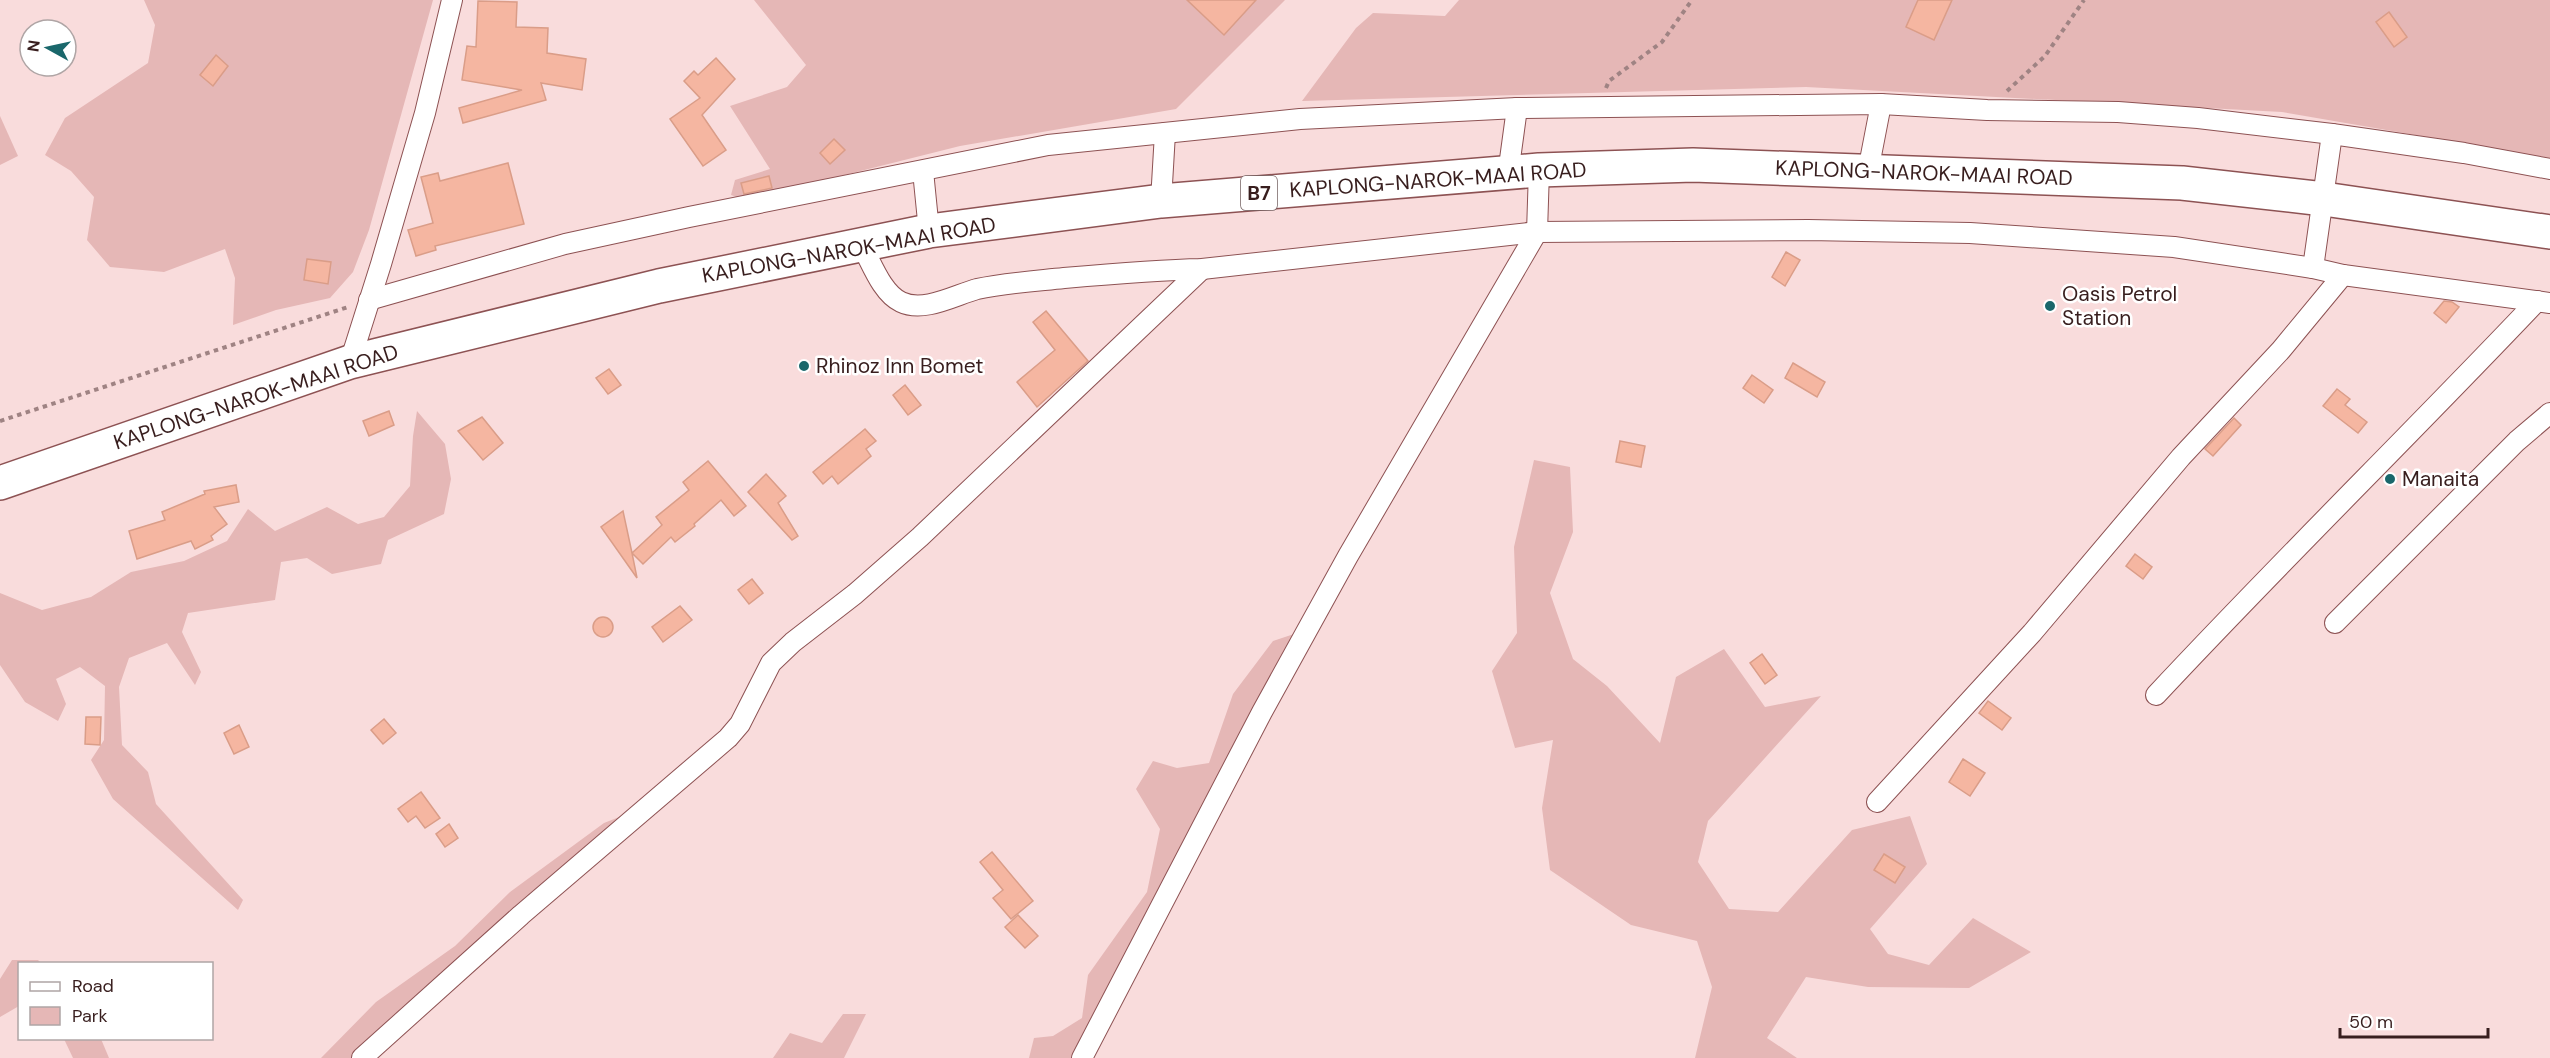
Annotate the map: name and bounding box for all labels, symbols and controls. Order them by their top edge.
north arrow [18,18,78,78]
text: N [22,39,45,53]
street label: KAPLONG-NAROK-MAAI ROAD [1775,154,2073,192]
street label: KAPLONG-NAROK-MAAI ROAD [1288,156,1588,204]
road number: B7 [1241,176,1277,210]
street label: KAPLONG-NAROK-MAAI ROAD [700,210,998,290]
place label: Oasis Petrol Station [2062,280,2177,332]
marker: Oasis Petrol Station [2043,299,2057,313]
street label: KAPLONG-NAROK-MAAI ROAD [110,338,402,456]
place label: Rhinoz Inn Bomet [816,352,984,380]
marker: Rhinoz Inn Bomet [797,359,811,373]
place label: Manaita [2402,465,2479,493]
marker: Manaita [2383,472,2397,486]
legend [18,962,213,1040]
text: Road [72,974,114,998]
scale bar [2340,1001,2488,1039]
text: Park [72,1004,108,1028]
text: 50 m [2349,1010,2393,1034]

